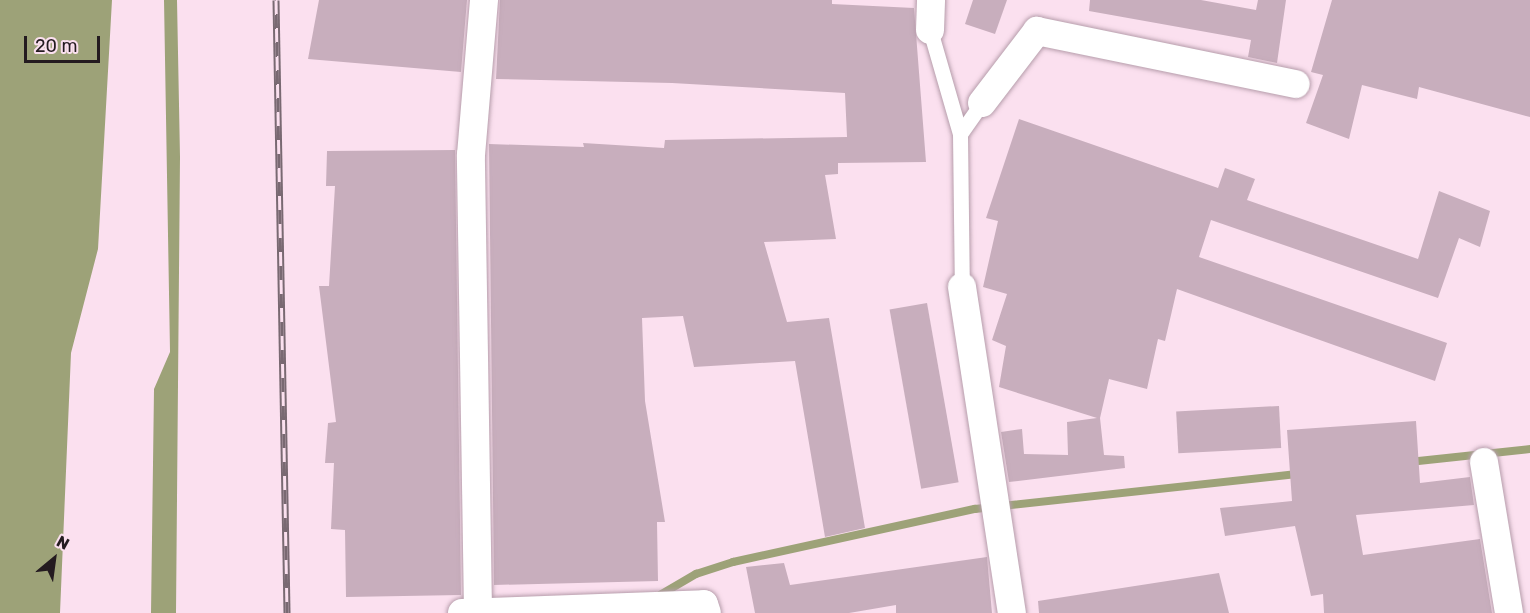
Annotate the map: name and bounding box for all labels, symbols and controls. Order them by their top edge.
scale bar [27,24,104,62]
text: 20 m [35,35,77,57]
north arrow [24,529,84,589]
text: N [53,532,73,554]

